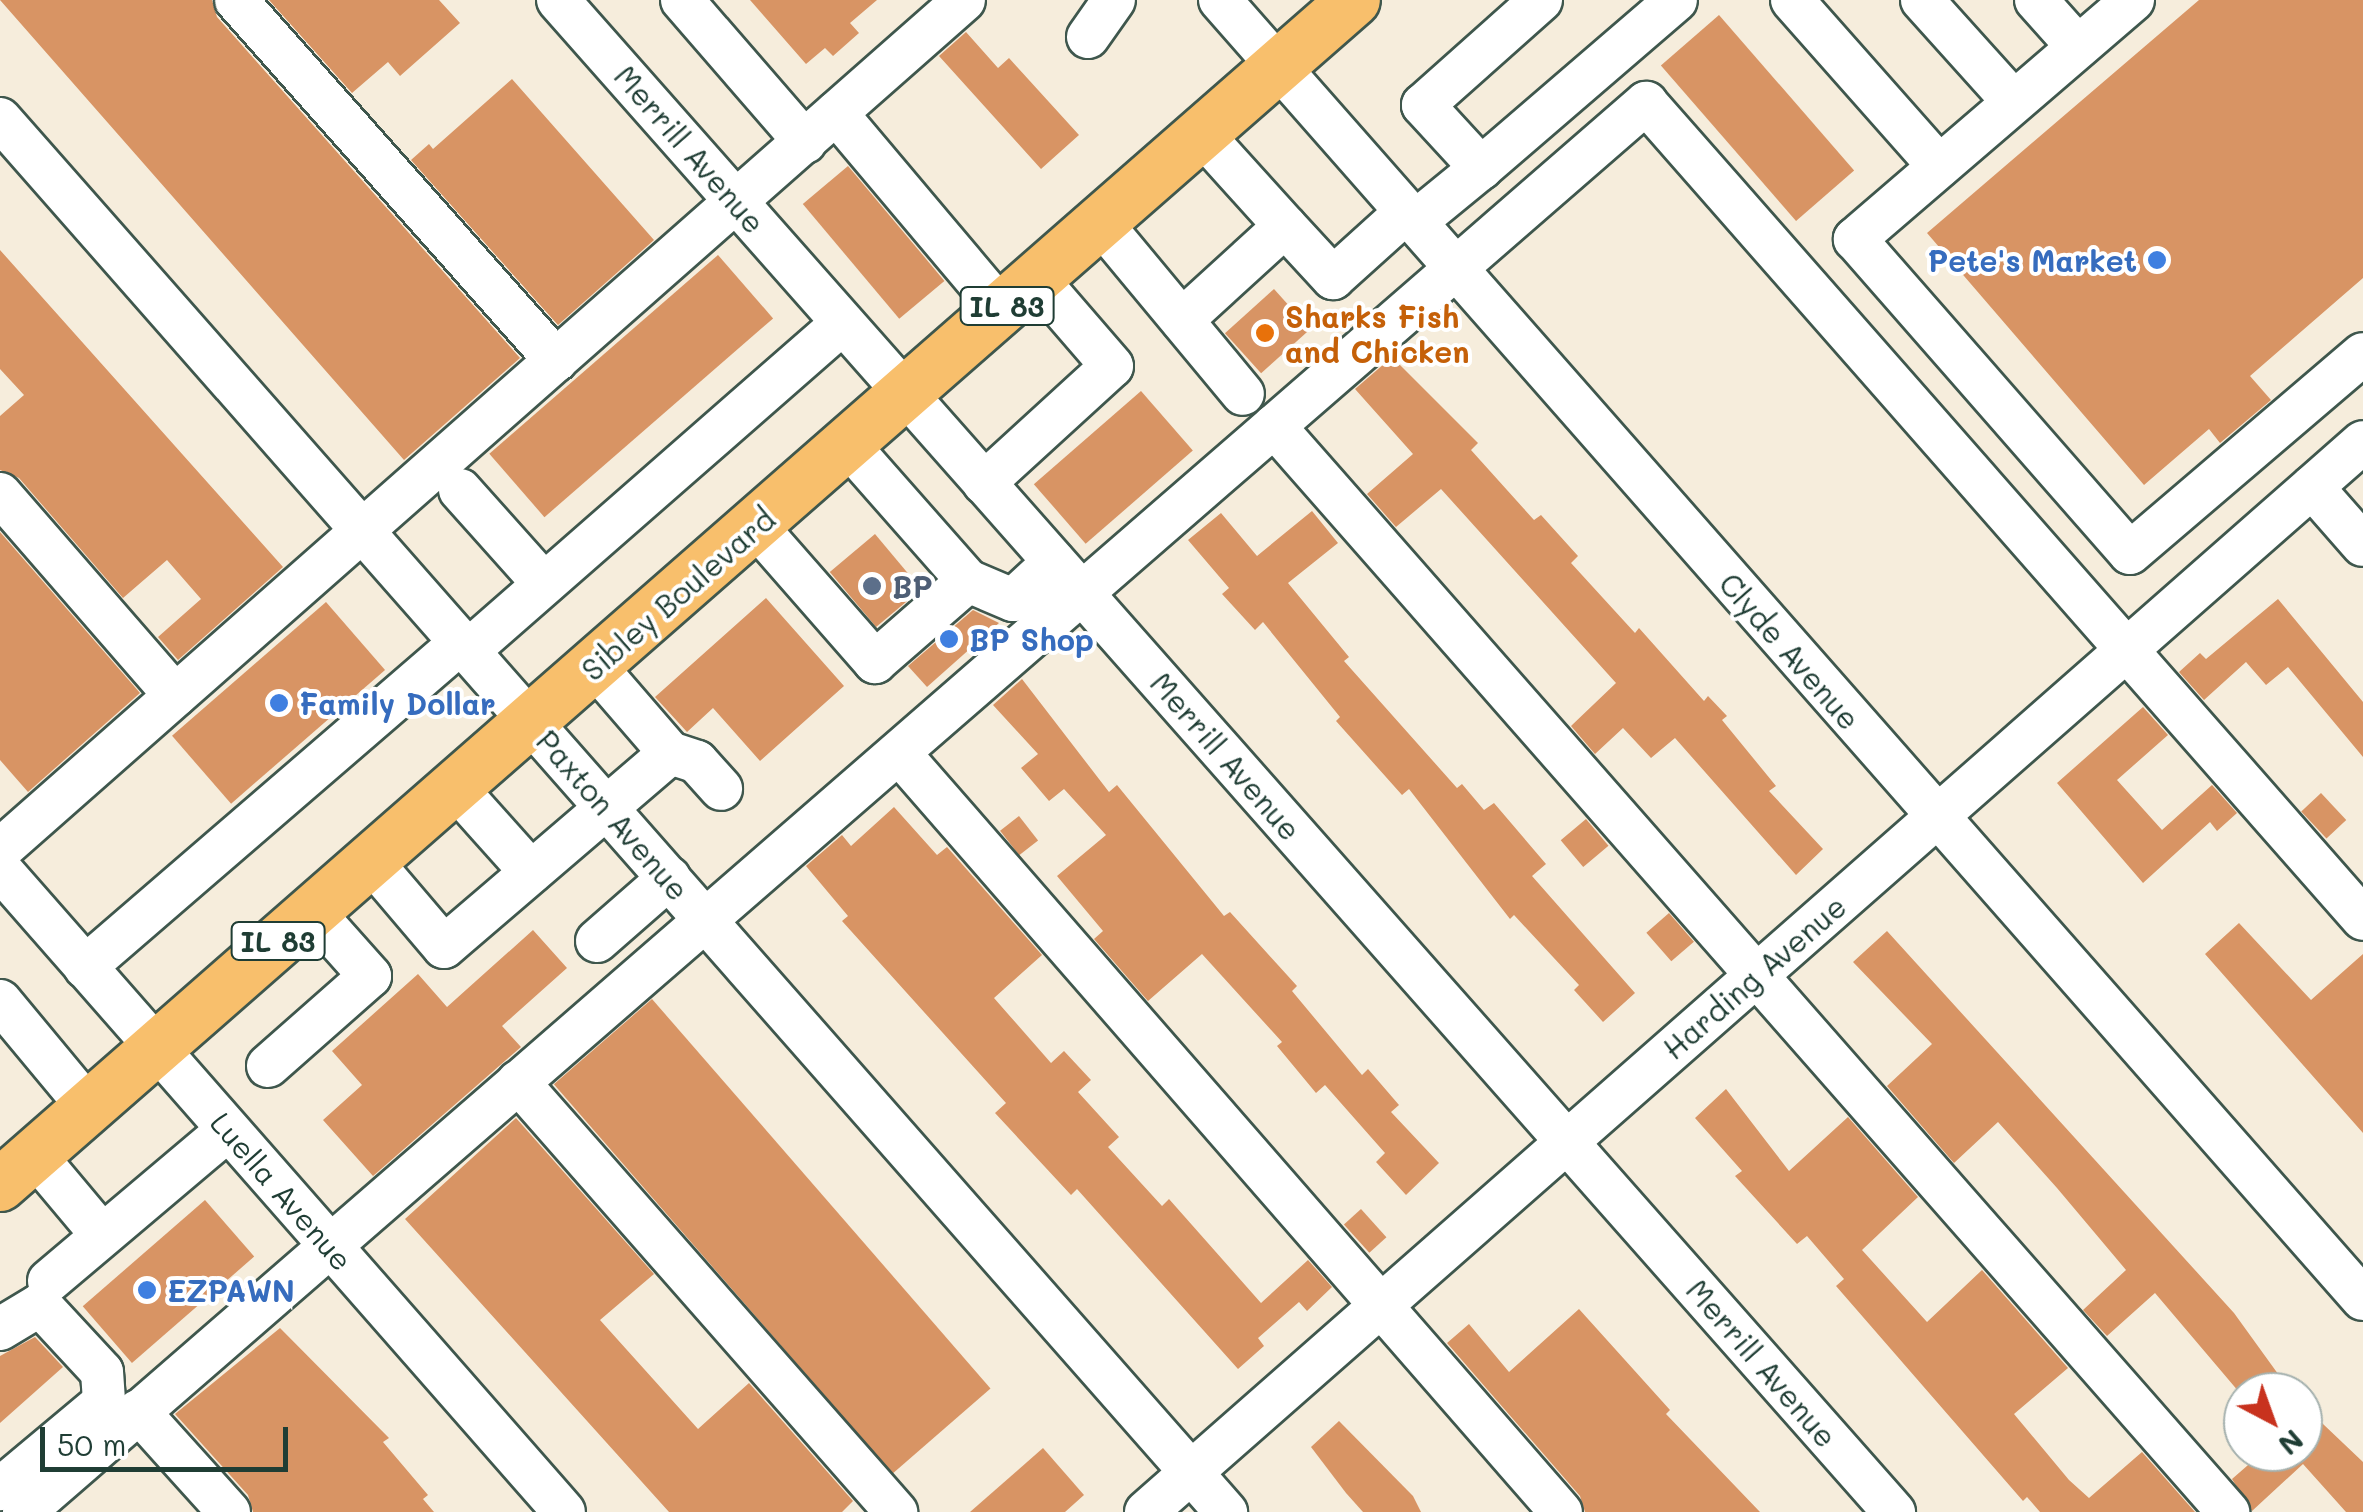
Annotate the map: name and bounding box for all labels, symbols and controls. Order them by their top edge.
street label: Merrill Avenue [607,58,773,240]
place label: Pete's Market [1928,242,2137,278]
marker: Pete's Market [2146,249,2168,271]
road number: IL 83 [960,283,1054,329]
place label: Sharks Fish and Chicken [1285,298,1469,368]
marker: Sharks Fish and Chicken [1254,322,1276,344]
street label: Sibley Boulevard [574,500,782,688]
street label: Clyde Avenue [1712,565,1868,737]
place label: BP [892,568,933,604]
marker: BP [861,575,883,597]
place label: BP Shop [969,621,1094,657]
marker: BP Shop [938,628,960,650]
street label: Merrill Avenue [1143,665,1309,847]
place label: Family Dollar [299,685,496,721]
marker: Family Dollar [268,692,290,714]
street label: Paxton Avenue [529,723,697,907]
street label: Harding Avenue [1655,888,1853,1066]
road number: IL 83 [230,918,326,964]
street label: Luella Avenue [203,1105,361,1277]
place label: EZPAWN [167,1272,295,1308]
street label: Merrill Avenue [1679,1272,1845,1454]
marker: EZPAWN [136,1279,158,1301]
north arrow [2223,1372,2323,1472]
scale bar [45,1407,292,1469]
text: N [2272,1423,2311,1464]
text: 50 m [57,1424,127,1464]

